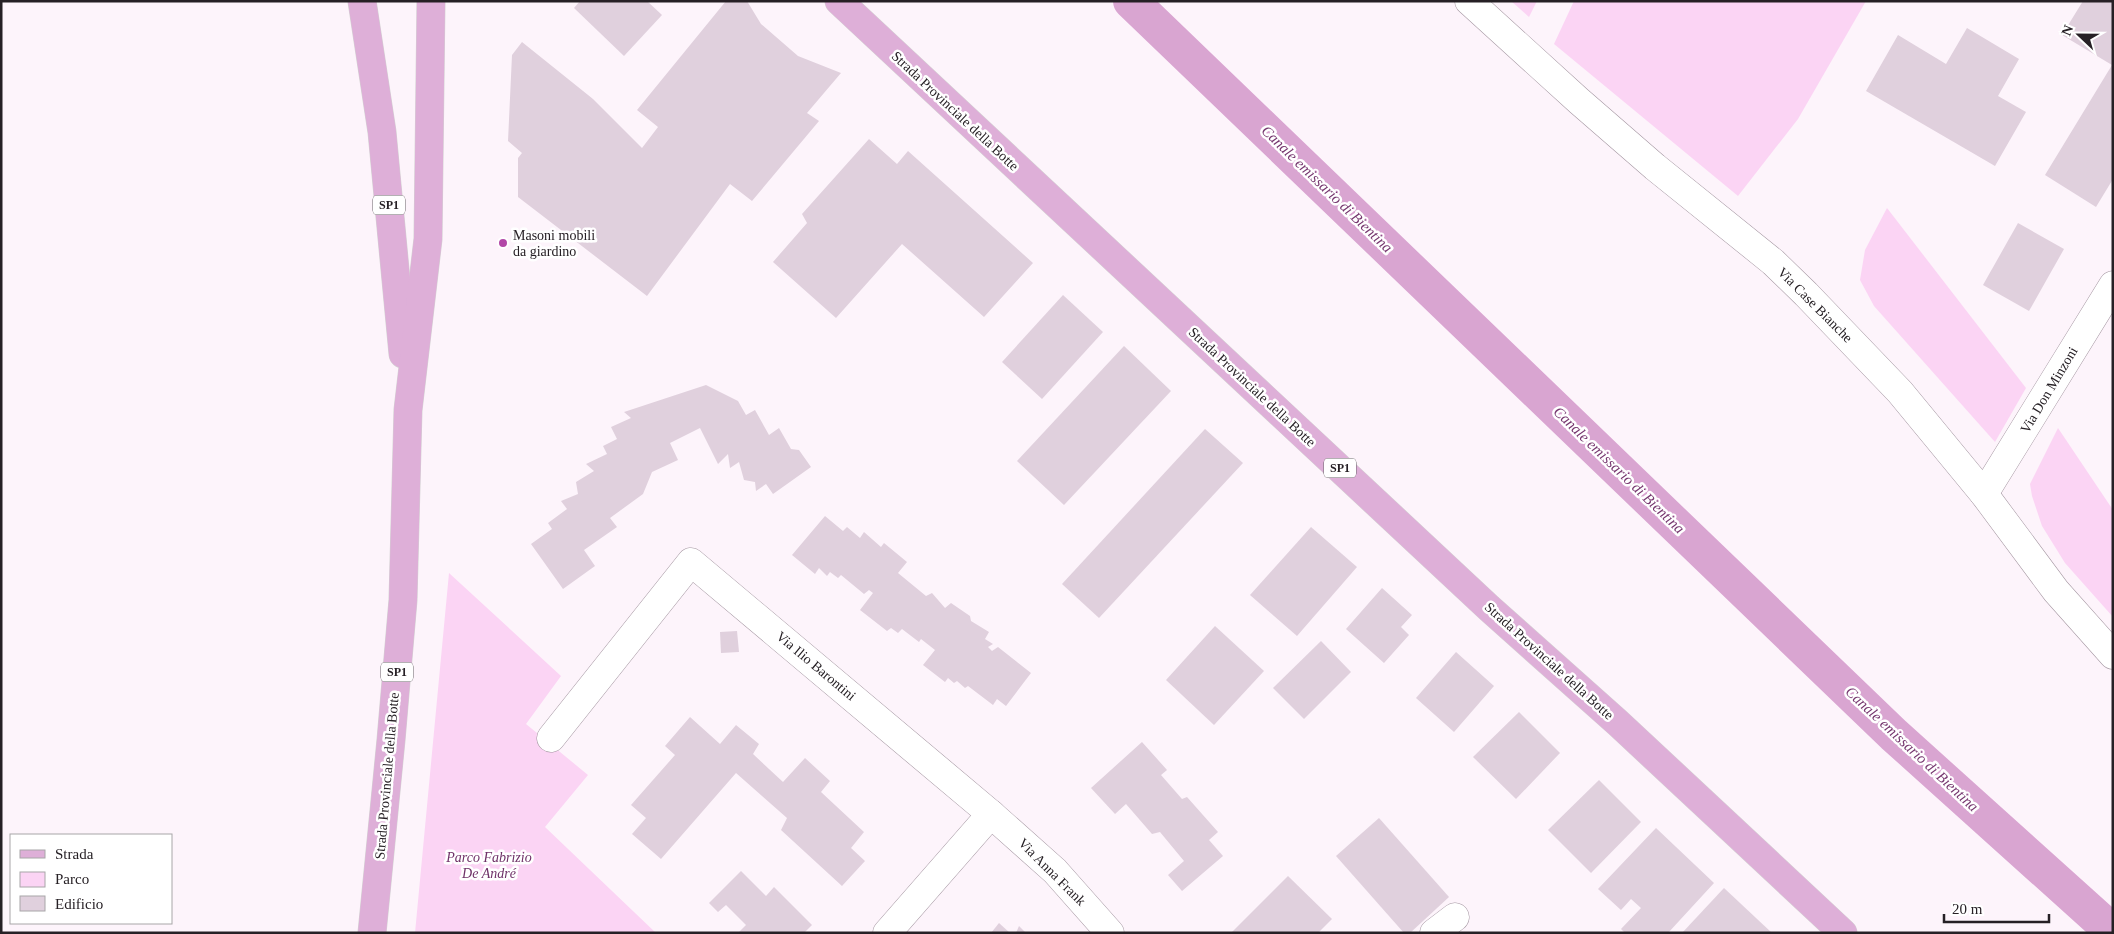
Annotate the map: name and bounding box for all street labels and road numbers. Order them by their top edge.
street label: Strada Provinciale della Botte [889,48,1021,174]
road number: SP1 [373,196,405,214]
street label: Via Case Bianche [1775,265,1855,345]
street label: Strada Provinciale della Botte [1186,324,1318,450]
street label: Via Don Minzoni [2017,344,2081,436]
road number: SP1 [1324,458,1356,478]
street label: Strada Provinciale della Botte [1482,599,1616,723]
street label: Via Ilio Barontini [773,629,859,704]
road number: SP1 [381,662,413,682]
street label: Strada Provinciale della Botte [372,692,402,860]
street label: Via Anna Frank [1015,835,1089,909]

